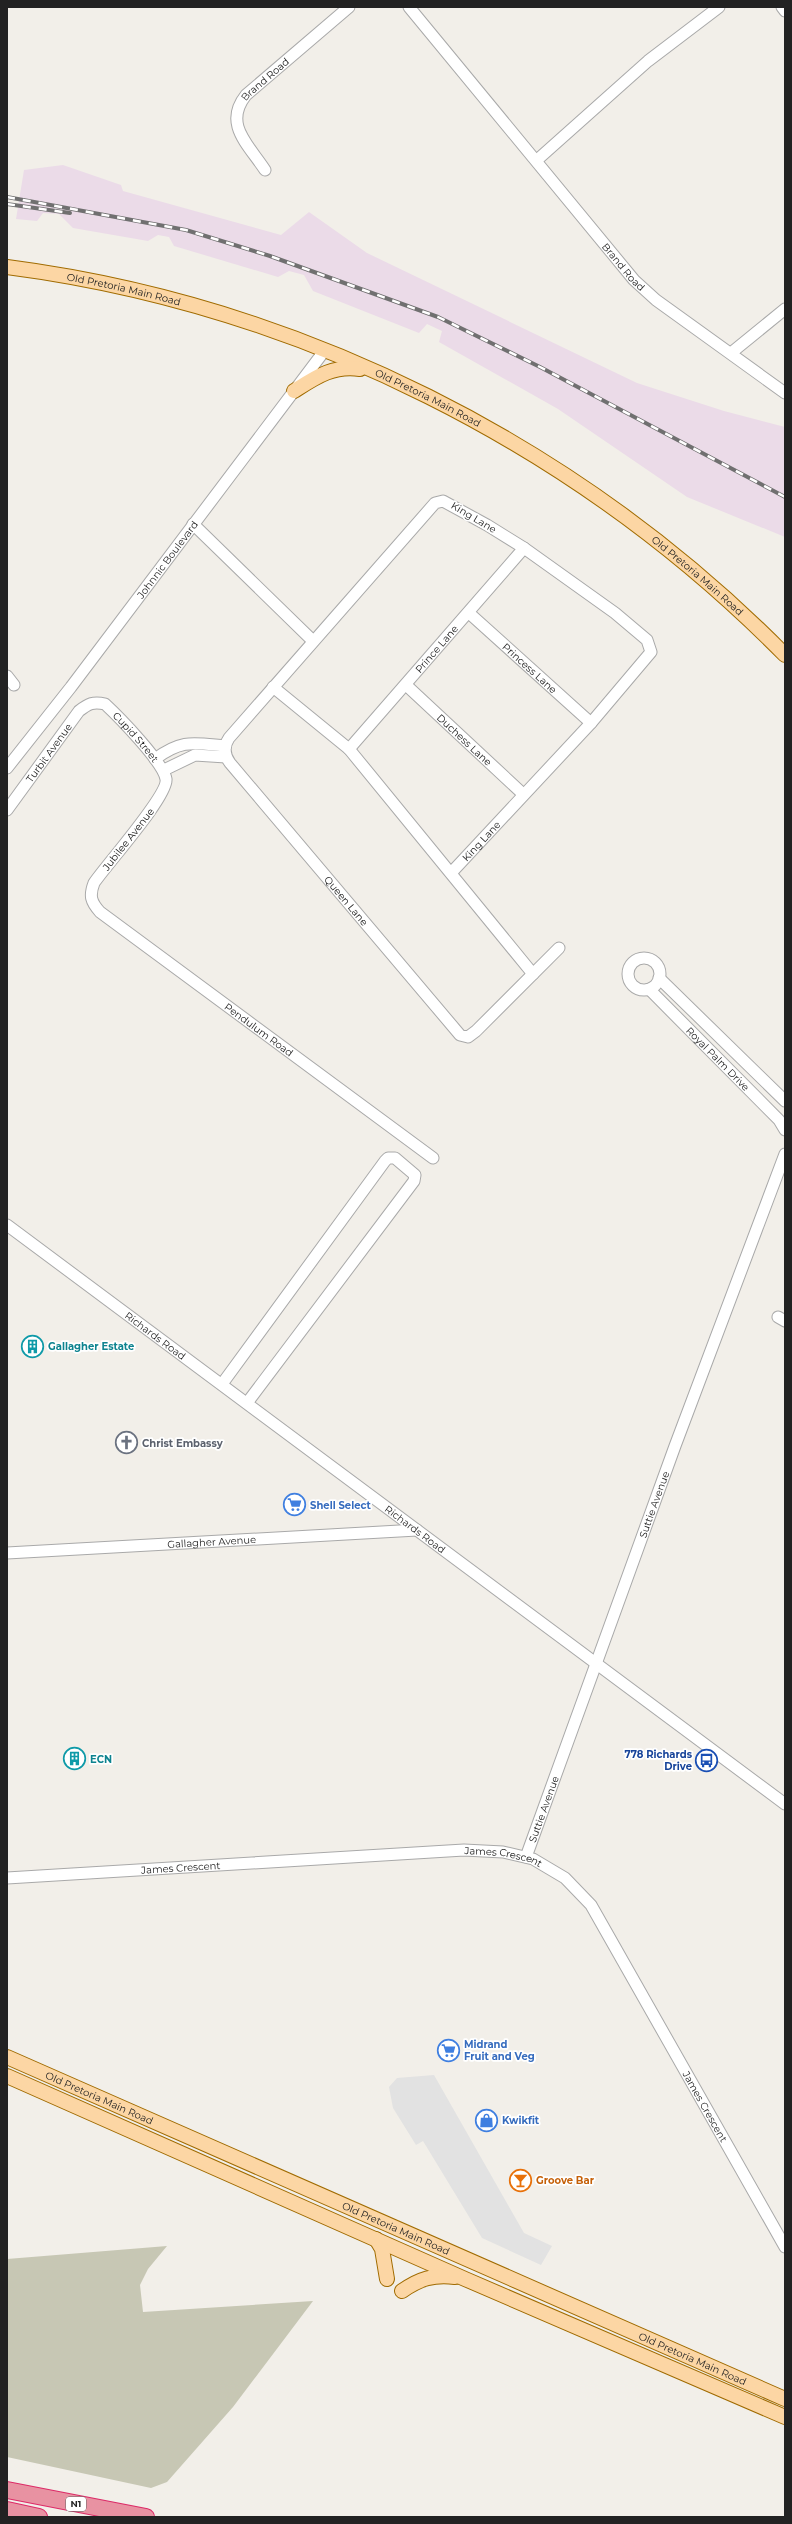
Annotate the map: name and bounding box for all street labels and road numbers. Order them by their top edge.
street label: Brand Road [238,55,292,103]
street label: Brand Road [599,240,648,294]
street label: Old Pretoria Main Road [66,270,182,309]
street label: Old Pretoria Main Road [373,366,483,430]
street label: King Lane [449,499,499,536]
street label: Johnnic Boulevard [134,518,201,602]
street label: Old Pretoria Main Road [649,533,746,618]
street label: Prince Lane [412,622,461,676]
street label: Princess Lane [500,640,560,696]
street label: Cupid Street [110,709,161,765]
street label: Duchess Lane [434,711,494,769]
street label: Turbit Avenue [23,721,75,785]
street label: Jubilee Avenue [99,805,157,874]
street label: King Lane [459,818,503,864]
street label: Queen Lane [321,873,371,928]
street label: Pendulum Road [222,1000,296,1060]
street label: Royal Palm Drive [683,1024,752,1094]
street label: Richards Road [122,1309,188,1363]
street label: Suttie Avenue [636,1469,672,1540]
street label: Richards Road [382,1502,448,1556]
street label: Gallagher Avenue [167,1533,257,1551]
street label: Suttie Avenue [526,1774,562,1844]
street label: James Crescent [463,1844,545,1870]
street label: James Crescent [140,1859,221,1877]
street label: James Crescent [679,2068,730,2144]
street label: Old Pretoria Main Road [43,2069,155,2127]
street label: Old Pretoria Main Road [340,2199,452,2258]
street label: Old Pretoria Main Road [637,2329,748,2388]
road number: N1 [66,2497,86,2511]

